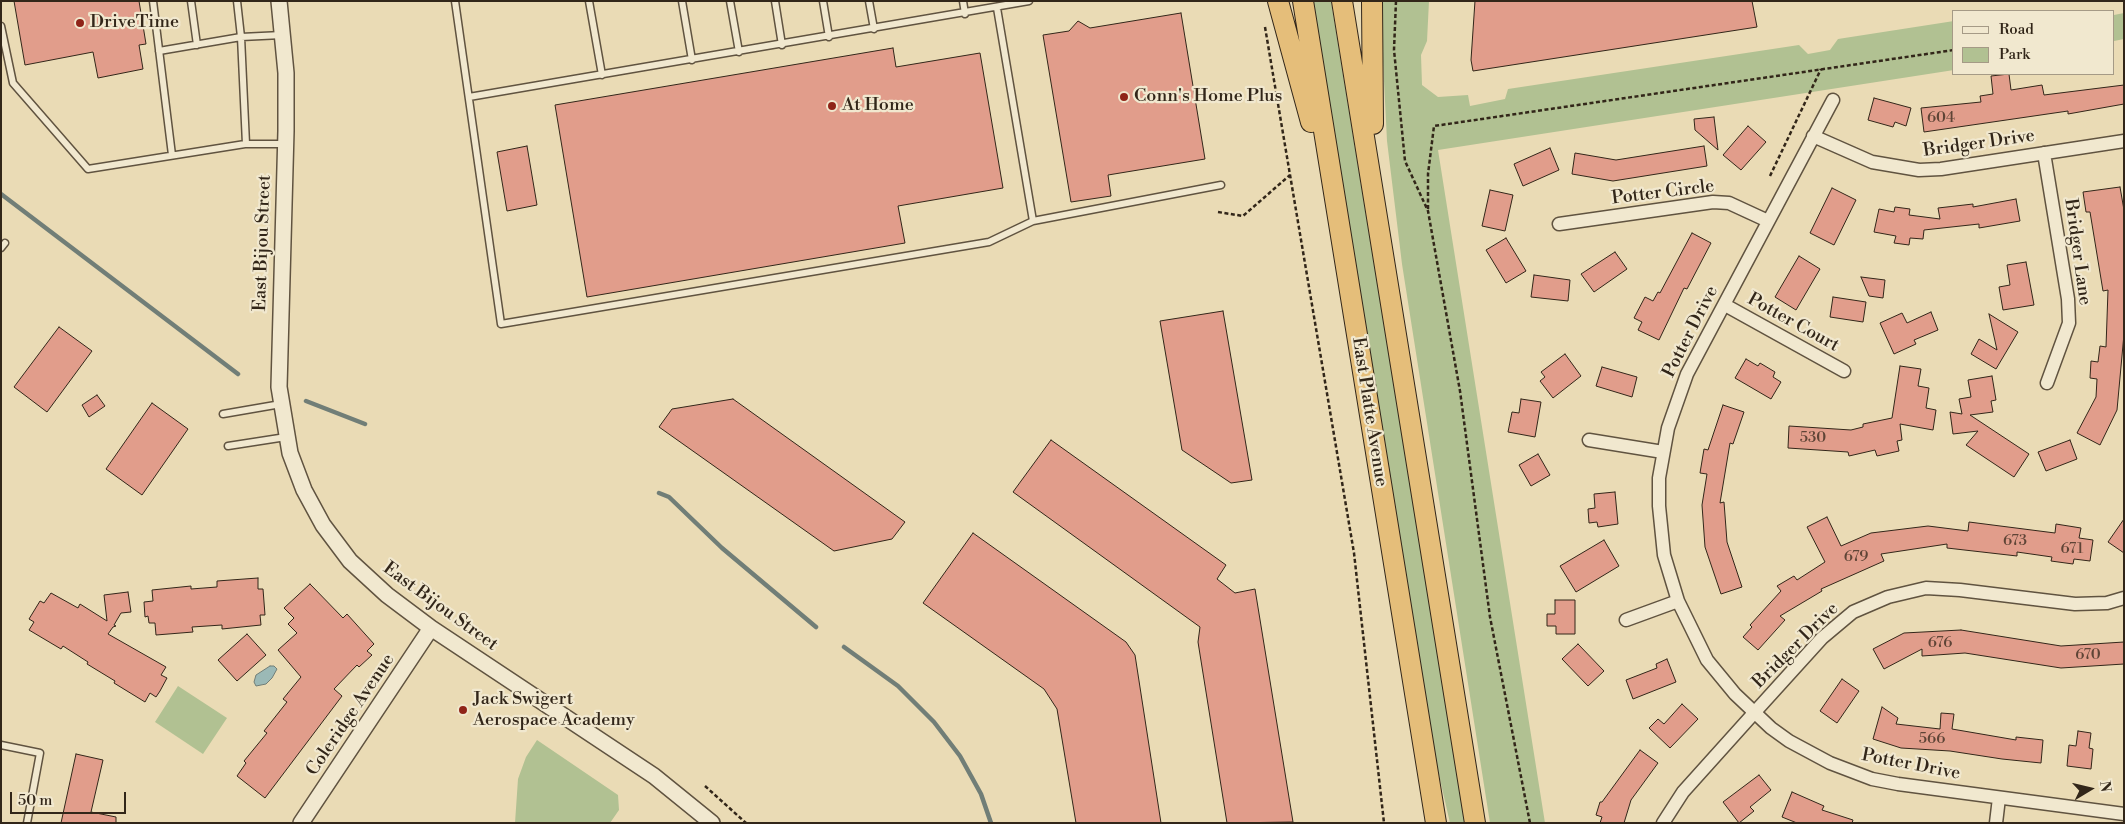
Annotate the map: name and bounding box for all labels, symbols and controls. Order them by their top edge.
legend [1952,10,2115,75]
place label: DriveTime [90,12,179,34]
marker: DriveTime [74,17,86,29]
text: Road [1999,20,2034,39]
text: Park [1999,45,2030,64]
place label: Conn's Home Plus [1134,86,1282,108]
marker: Conn's Home Plus [1118,91,1130,103]
place label: At Home [842,95,914,117]
marker: At Home [826,100,838,112]
house number: 604 [1927,109,1955,127]
street label: Bridger Drive [1922,125,2036,163]
street label: East Bijou Street [250,174,276,312]
street label: Potter Circle [1610,176,1716,210]
street label: Bridger Lane [2059,197,2095,307]
street label: Potter Drive [1659,283,1723,381]
street label: Potter Court [1743,289,1843,357]
street label: East Platte Avenue [1347,336,1391,488]
house number: 530 [1800,429,1826,447]
house number: 673 [2003,532,2027,550]
house number: 671 [2061,540,2083,558]
house number: 679 [1844,548,1868,566]
street label: East Bijou Street [378,558,502,656]
street label: Bridger Drive [1749,599,1843,693]
house number: 676 [1928,634,1952,652]
house number: 670 [2075,646,2101,664]
street label: Coleridge Avenue [302,650,400,780]
place label: Jack Swigert Aerospace Academy [473,689,635,732]
marker: Jack Swigert Aerospace Academy [457,704,469,716]
house number: 566 [1919,730,1945,748]
street label: Potter Drive [1860,745,1962,785]
north arrow [2065,764,2115,814]
text: N [2095,780,2115,794]
scale bar [12,782,129,814]
text: 50 m [18,791,52,810]

